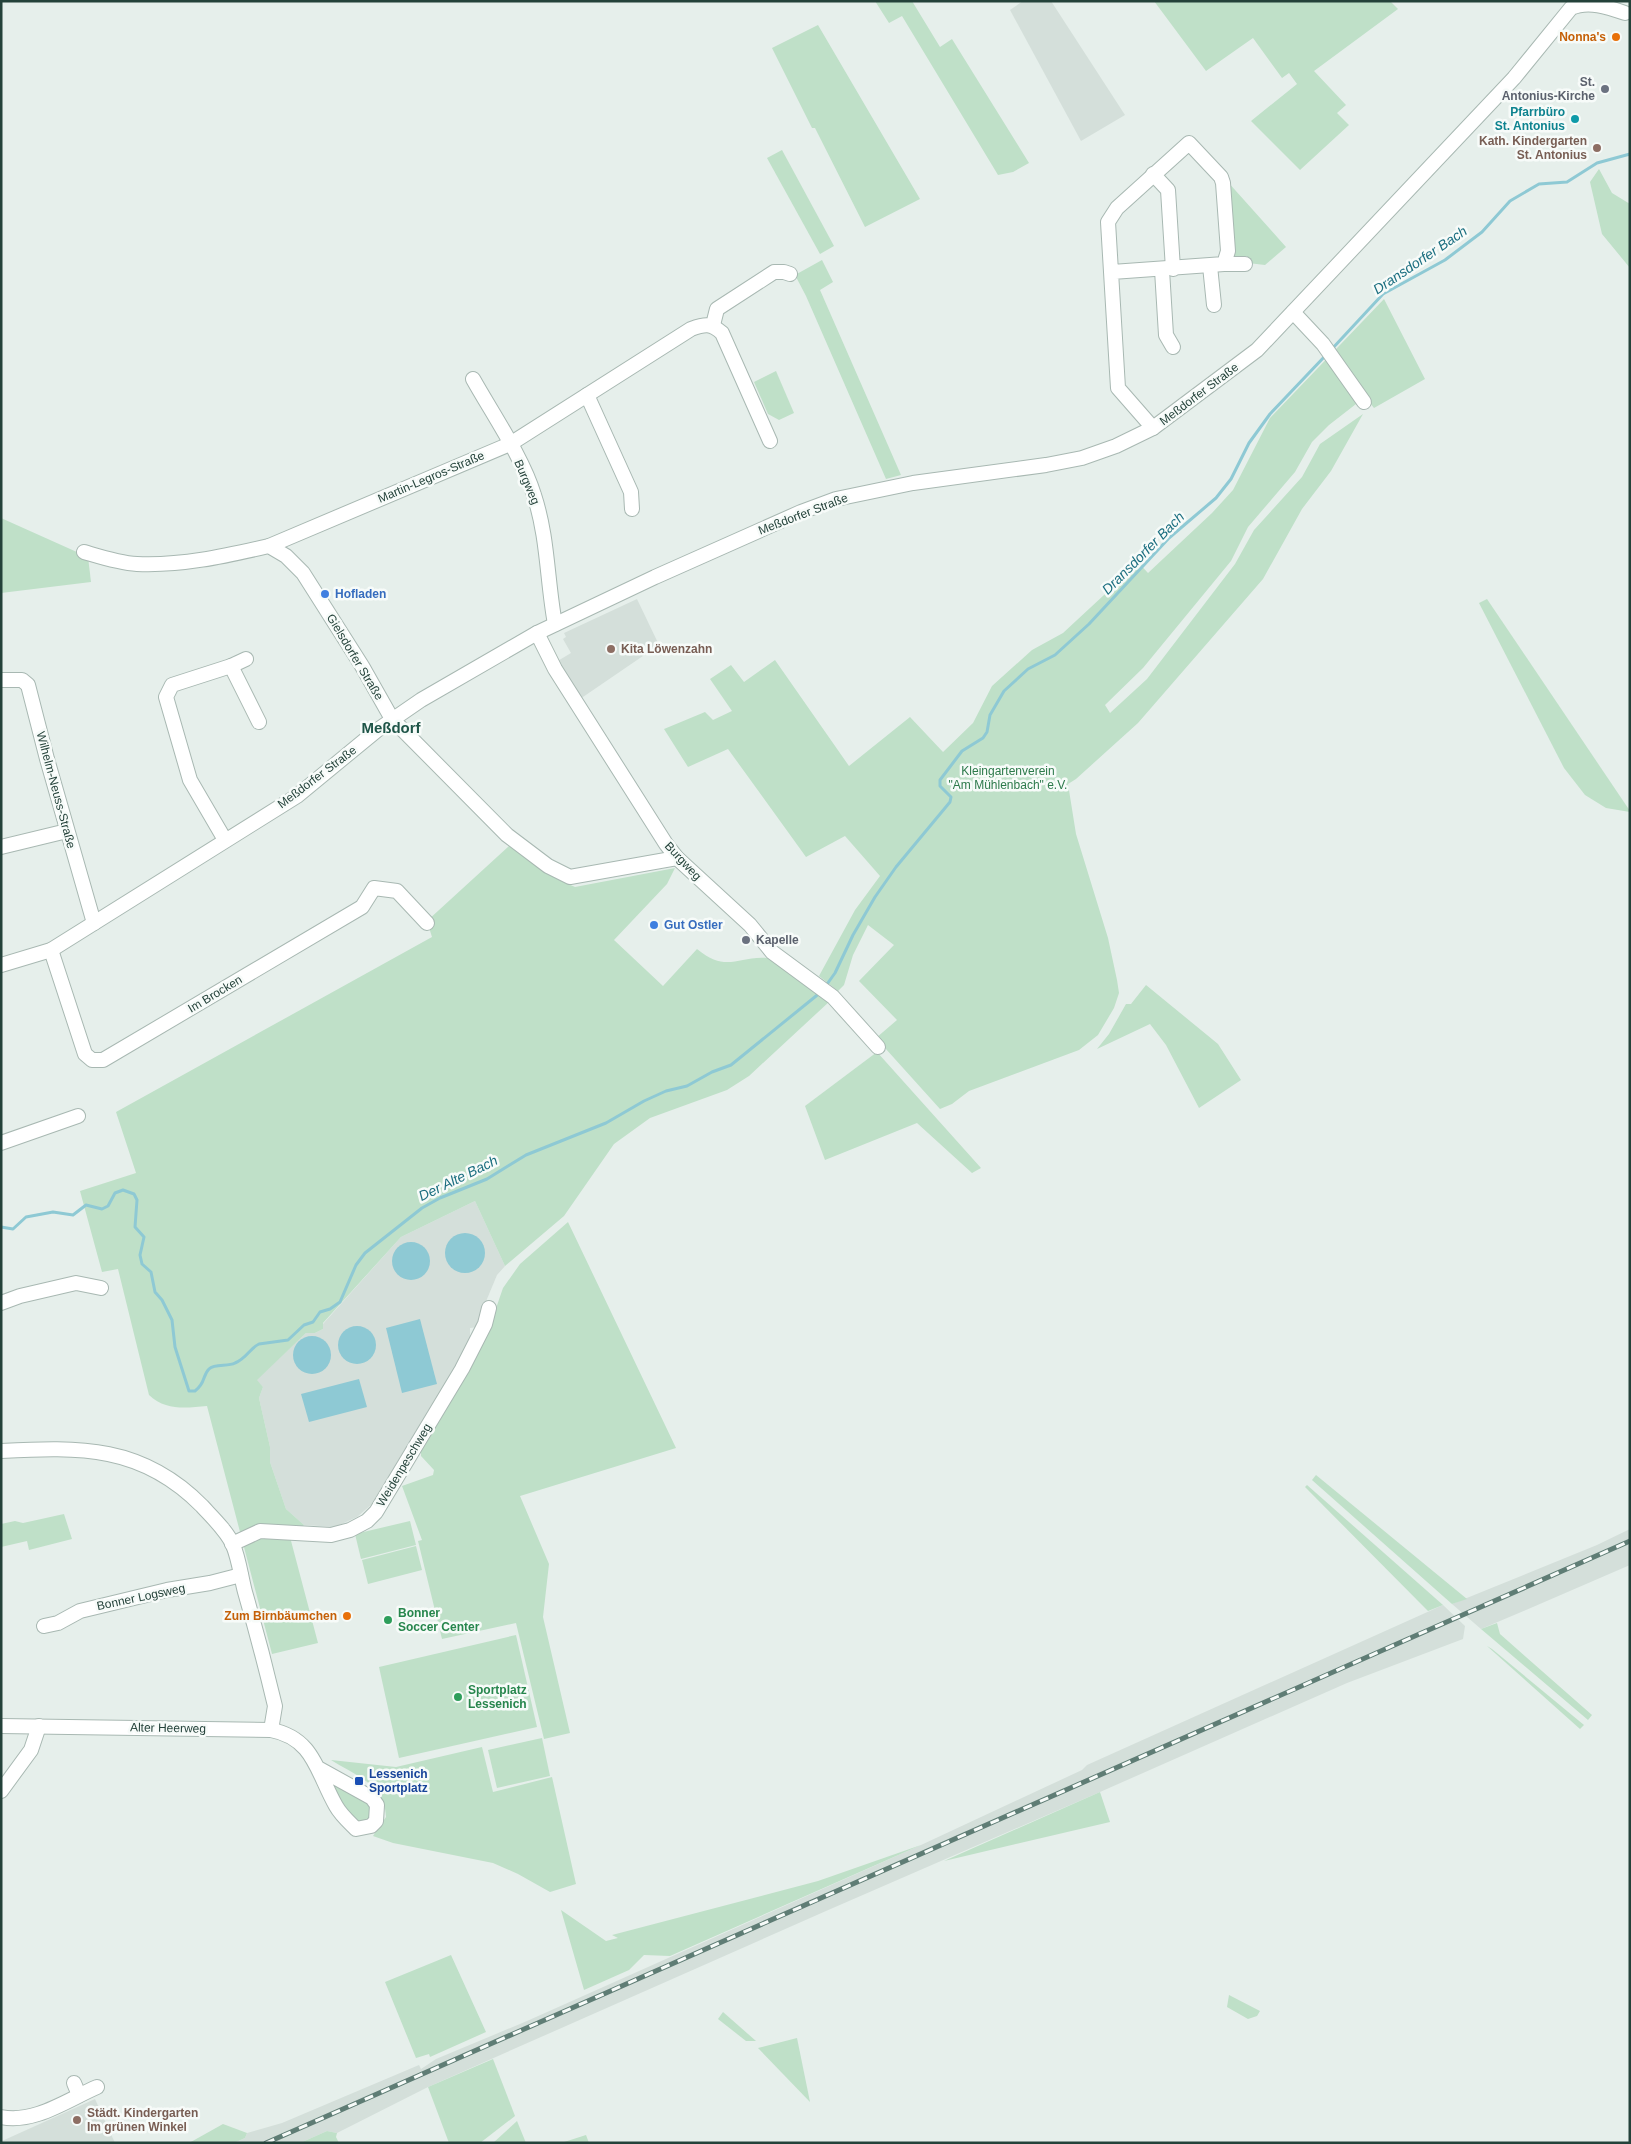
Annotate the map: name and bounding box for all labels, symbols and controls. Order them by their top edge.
place label: Nonna's [1559,30,1606,44]
marker: Nonna's [1610,31,1622,43]
place label: St. Antonius-Kirche [1502,75,1595,103]
marker: St. Antonius-Kirche [1599,83,1611,95]
place label: Pfarrbüro St. Antonius [1495,105,1565,133]
marker: Pfarrbüro St. Antonius [1569,113,1581,125]
place label: Kath. Kindergarten St. Antonius [1479,134,1587,162]
marker: Kath. Kindergarten St. Antonius [1591,142,1603,154]
water label: Dransdorfer Bach [1370,223,1470,297]
street label: Meßdorfer Straße [1157,360,1241,428]
street label: Martin-Legros-Straße [376,448,487,506]
street label: Burgweg [511,457,543,507]
street label: Meßdorfer Straße [756,490,850,538]
water label: Dransdorfer Bach [1099,508,1188,597]
place label: Hofladen [335,587,386,601]
marker: Hofladen [319,588,331,600]
street label: Gielsdorfer Straße [324,611,386,703]
place label: Kita Löwenzahn [621,642,712,656]
marker: Kita Löwenzahn [605,643,617,655]
district label: Meßdorf [361,719,422,736]
street label: Wilhelm-Neuss-Straße [34,730,78,850]
street label: Meßdorfer Straße [275,743,359,811]
park label: Kleingartenverein "Am Mühlenbach" e.V. [949,764,1067,792]
street label: Burgweg [662,839,704,883]
place label: Gut Ostler [664,918,723,932]
marker: Gut Ostler [648,919,660,931]
place label: Kapelle [756,933,799,947]
marker: Kapelle [740,934,752,946]
street label: Im Brocken [185,972,245,1016]
water label: Der Alte Bach [416,1152,500,1204]
street label: Weidenpeschweg [374,1421,434,1509]
street label: Bonner Logsweg [95,1581,187,1613]
place label: Bonner Soccer Center [398,1606,480,1634]
place label: Zum Birnbäumchen [224,1609,337,1623]
marker: Zum Birnbäumchen [341,1610,353,1622]
marker: Bonner Soccer Center [382,1614,394,1626]
place label: Sportplatz Lessenich [468,1683,527,1711]
marker: Sportplatz Lessenich [452,1691,464,1703]
street label: Alter Heerweg [130,1720,206,1736]
place label: Lessenich Sportplatz [369,1767,428,1795]
marker: Lessenich Sportplatz [353,1775,365,1787]
place label: Städt. Kindergarten Im grünen Winkel [87,2106,198,2134]
marker: Städt. Kindergarten Im grünen Winkel [71,2114,83,2126]

